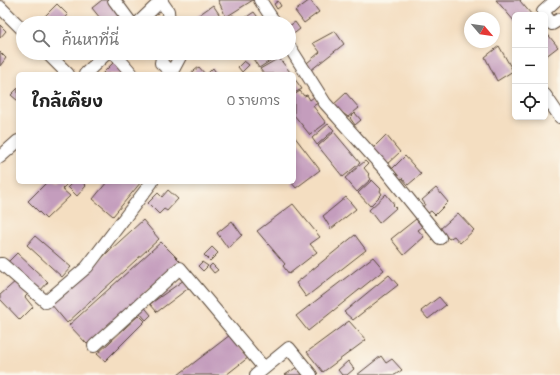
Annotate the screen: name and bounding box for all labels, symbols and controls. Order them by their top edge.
north arrow [464,12,500,48]
map controls [512,12,548,120]
button: + [512,12,548,48]
search box [16,16,296,60]
icon: search [30,27,52,49]
text: ค้นหาที่นี่ [62,31,119,50]
button: − [512,48,548,84]
button: locate [512,84,548,120]
text: ใกล้เคียง [32,91,103,112]
text: 0 รายการ [227,93,280,109]

